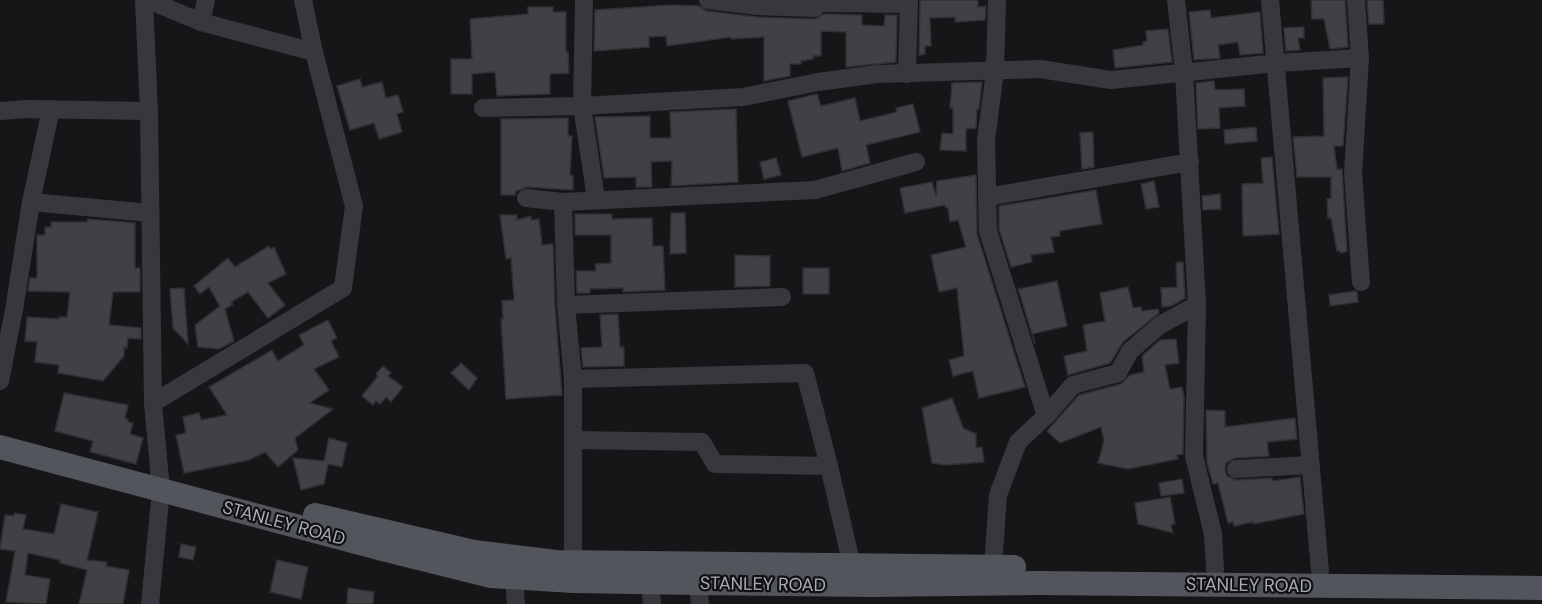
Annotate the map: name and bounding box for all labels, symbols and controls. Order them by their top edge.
street label: STANLEY ROAD [220,495,348,551]
street label: STANLEY ROAD [700,571,826,597]
street label: STANLEY ROAD [1186,572,1312,598]

